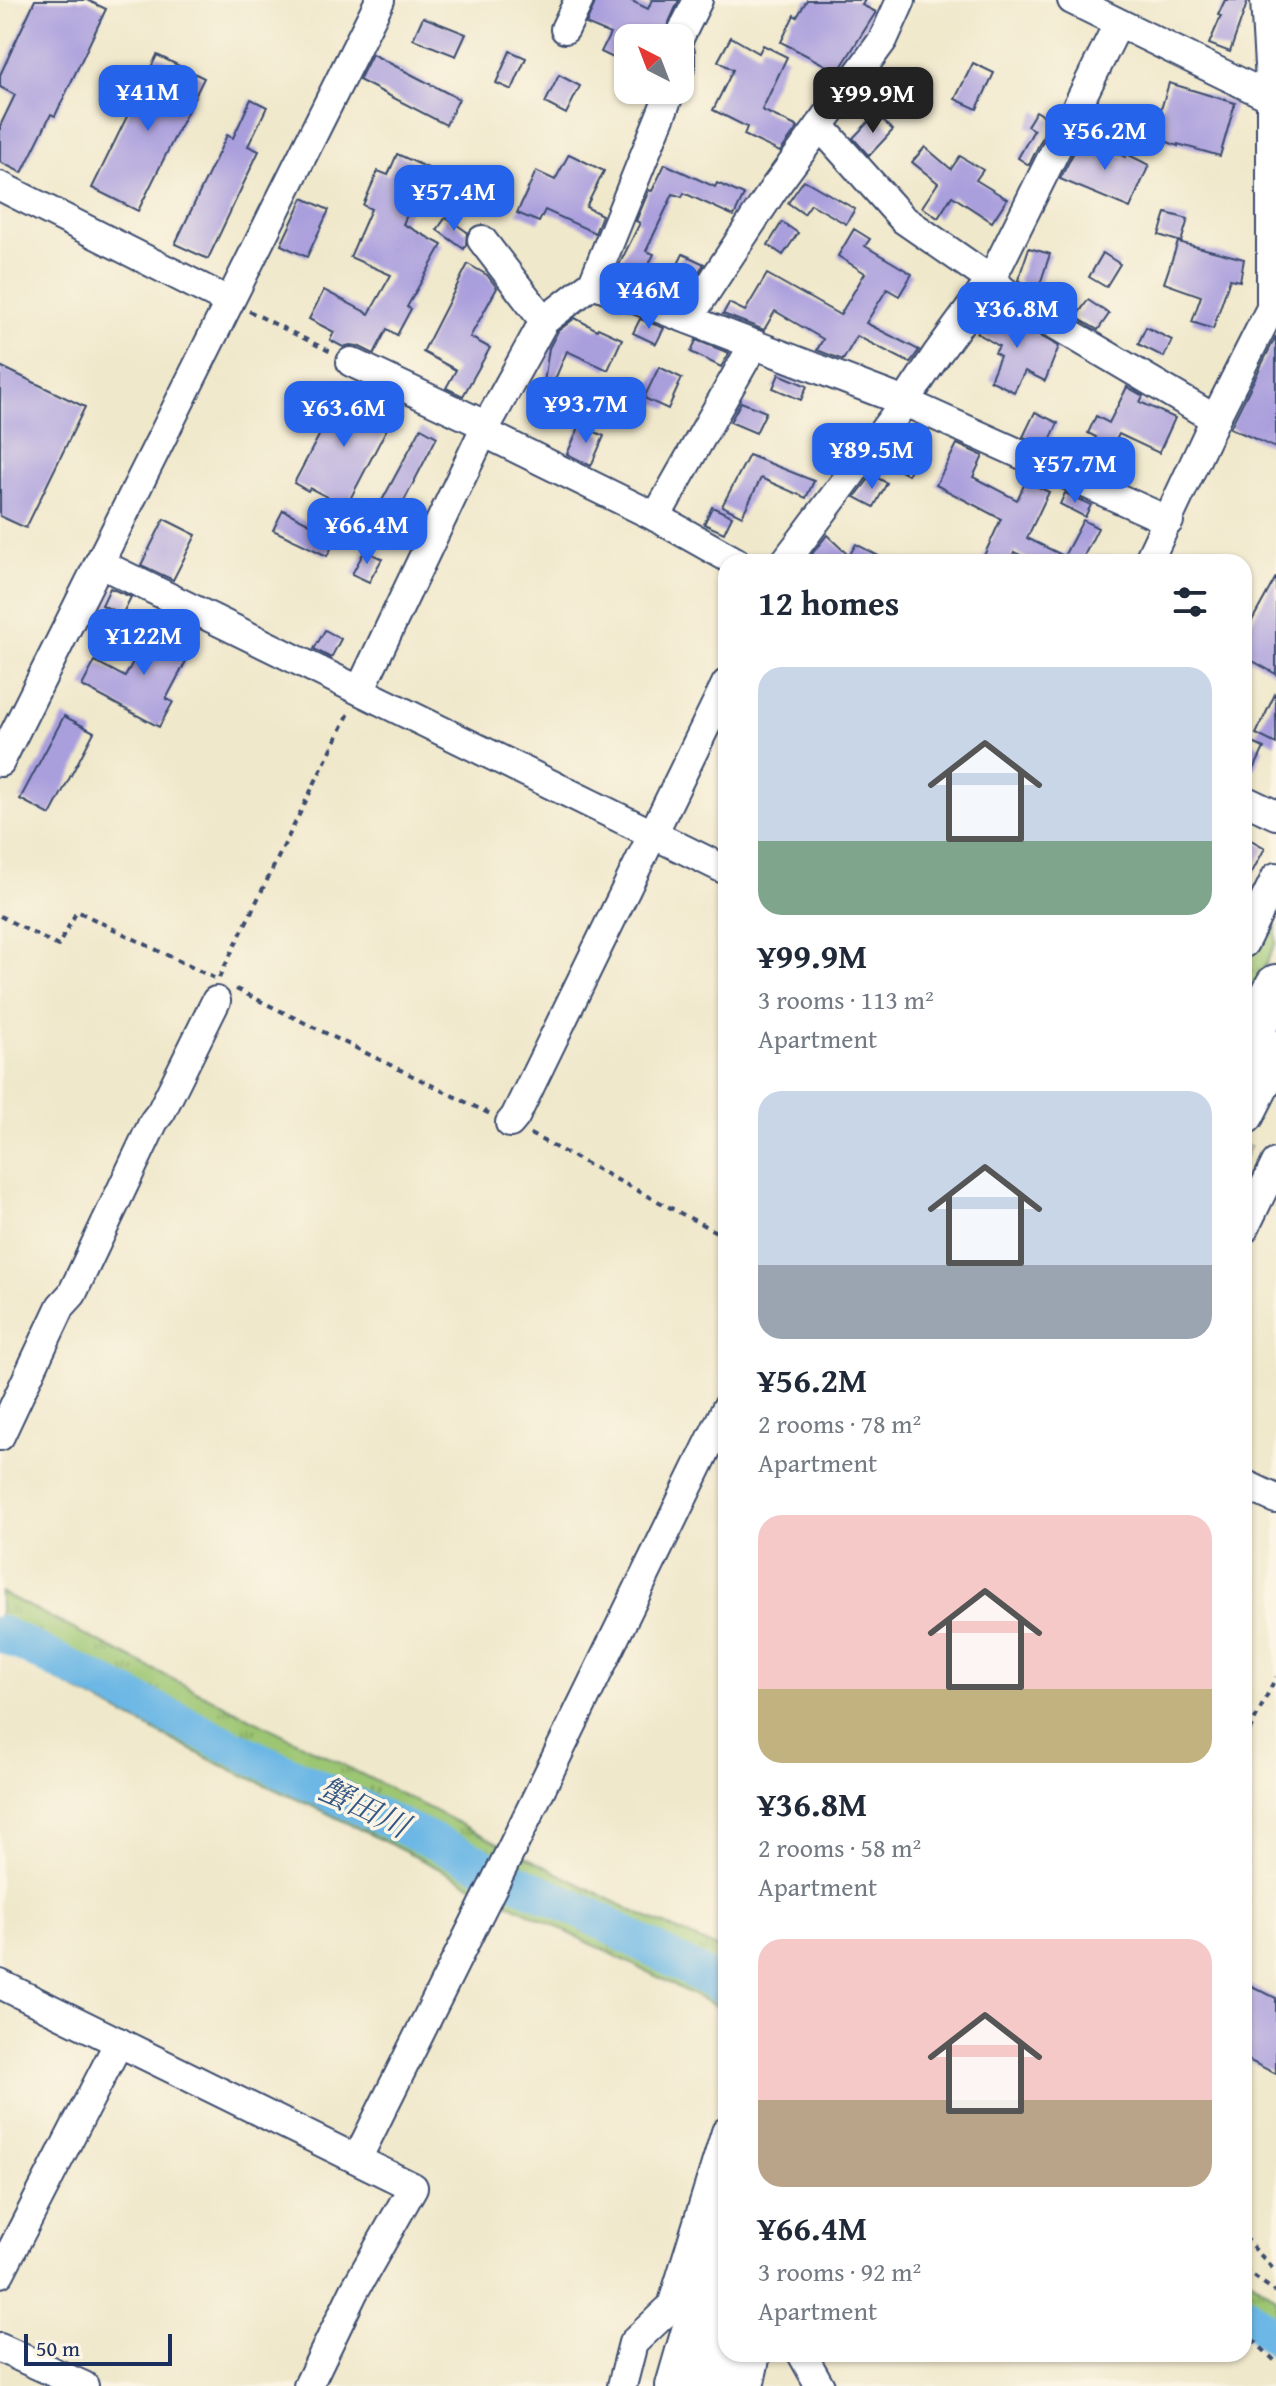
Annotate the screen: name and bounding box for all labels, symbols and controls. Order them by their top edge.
north arrow [614,24,694,104]
map controls [614,24,694,104]
pin: ¥41M [101,65,195,133]
pin: ¥99.9M [808,67,938,135]
text: ¥41M [117,71,179,110]
text: ¥99.9M [831,73,915,112]
pin: ¥56.2M [1040,104,1170,172]
text: ¥56.2M [1063,110,1147,149]
pin: ¥57.4M [389,165,519,233]
text: ¥57.4M [412,171,496,210]
pin: ¥46M [602,263,696,331]
text: ¥46M [618,269,680,308]
pin: ¥36.8M [952,282,1082,350]
text: ¥36.8M [975,288,1059,327]
pin: ¥93.7M [521,377,651,445]
pin: ¥63.6M [279,381,409,449]
text: ¥93.7M [544,383,628,422]
text: ¥63.6M [302,387,386,426]
pin: ¥89.5M [807,423,937,491]
text: ¥89.5M [830,429,914,468]
pin: ¥57.7M [1010,437,1140,505]
text: ¥57.7M [1033,443,1117,482]
pin: ¥66.4M [302,498,432,566]
text: ¥66.4M [325,504,409,543]
text: 12 homes [758,578,899,627]
icon: filters [1168,580,1212,624]
pin: ¥122M [88,609,200,677]
text: ¥122M [106,615,182,654]
icon: home [913,719,1057,863]
text: ¥99.9M [758,931,867,980]
text: 3 rooms · 113 m² [758,980,934,1019]
text: Apartment [758,1019,877,1058]
icon: home [913,1143,1057,1287]
text: ¥56.2M [758,1355,867,1404]
text: 2 rooms · 78 m² [758,1404,921,1443]
text: Apartment [758,1443,877,1482]
icon: home [913,1567,1057,1711]
water label: 蟹田川 [311,1765,420,1850]
text: ¥36.8M [758,1779,867,1828]
text: 2 rooms · 58 m² [758,1828,921,1867]
text: Apartment [758,1867,877,1906]
icon: home [913,1991,1057,2135]
text: ¥66.4M [758,2203,867,2252]
text: 3 rooms · 92 m² [758,2252,921,2291]
text: Apartment [758,2291,877,2330]
scale bar [24,2330,172,2366]
text: 50 m [36,2332,80,2364]

